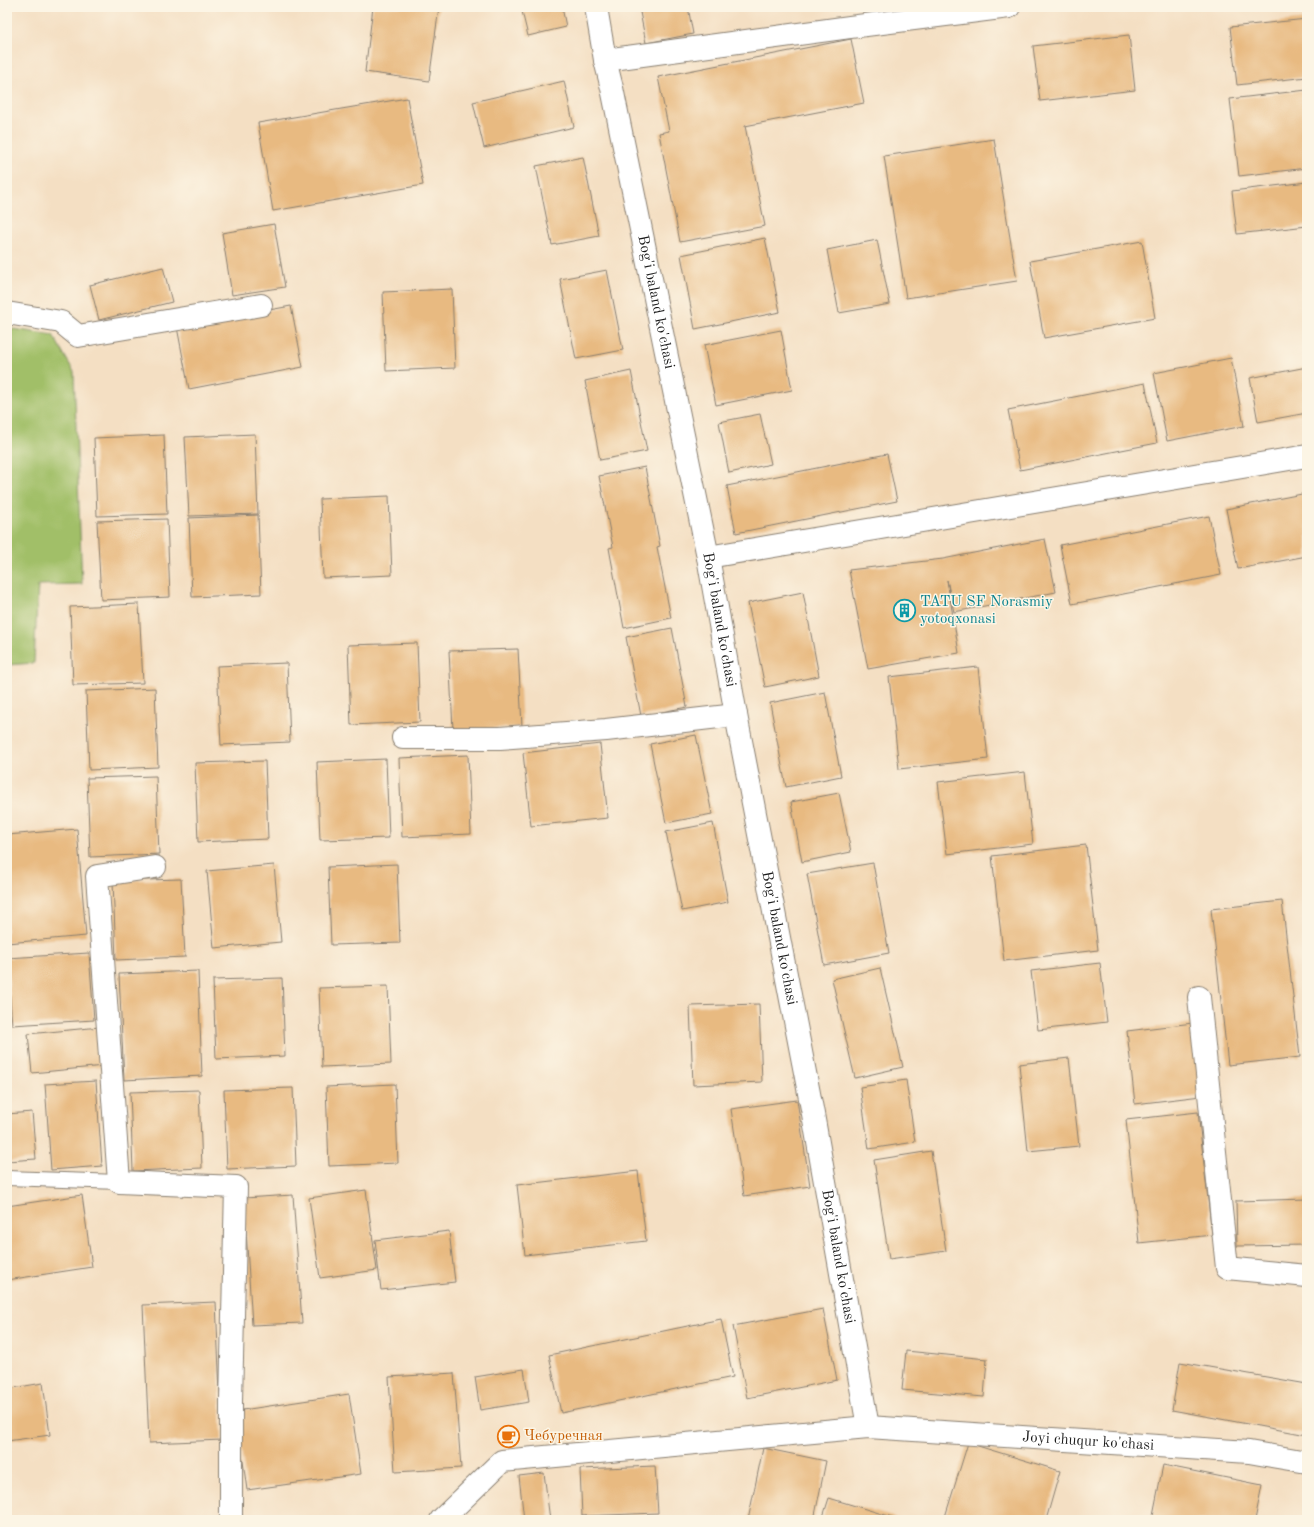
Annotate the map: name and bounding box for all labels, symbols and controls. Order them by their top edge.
street label: Bog'i baland ko'chasi [635,234,677,370]
street label: Bog'i baland ko'chasi [700,551,738,688]
place label: TATU SF Norasmiy yotoqxonasi [920,595,1053,627]
building icon: TATU SF Norasmiy yotoqxonasi [891,598,917,624]
street label: Bog'i baland ko'chasi [759,870,799,1006]
street label: Bog'i baland ko'chasi [819,1188,857,1325]
cafe icon: Чебуречная [496,1423,522,1449]
place label: Чебуречная [524,1429,603,1444]
street label: Joyi chuqur ko'chasi [1022,1430,1154,1453]

